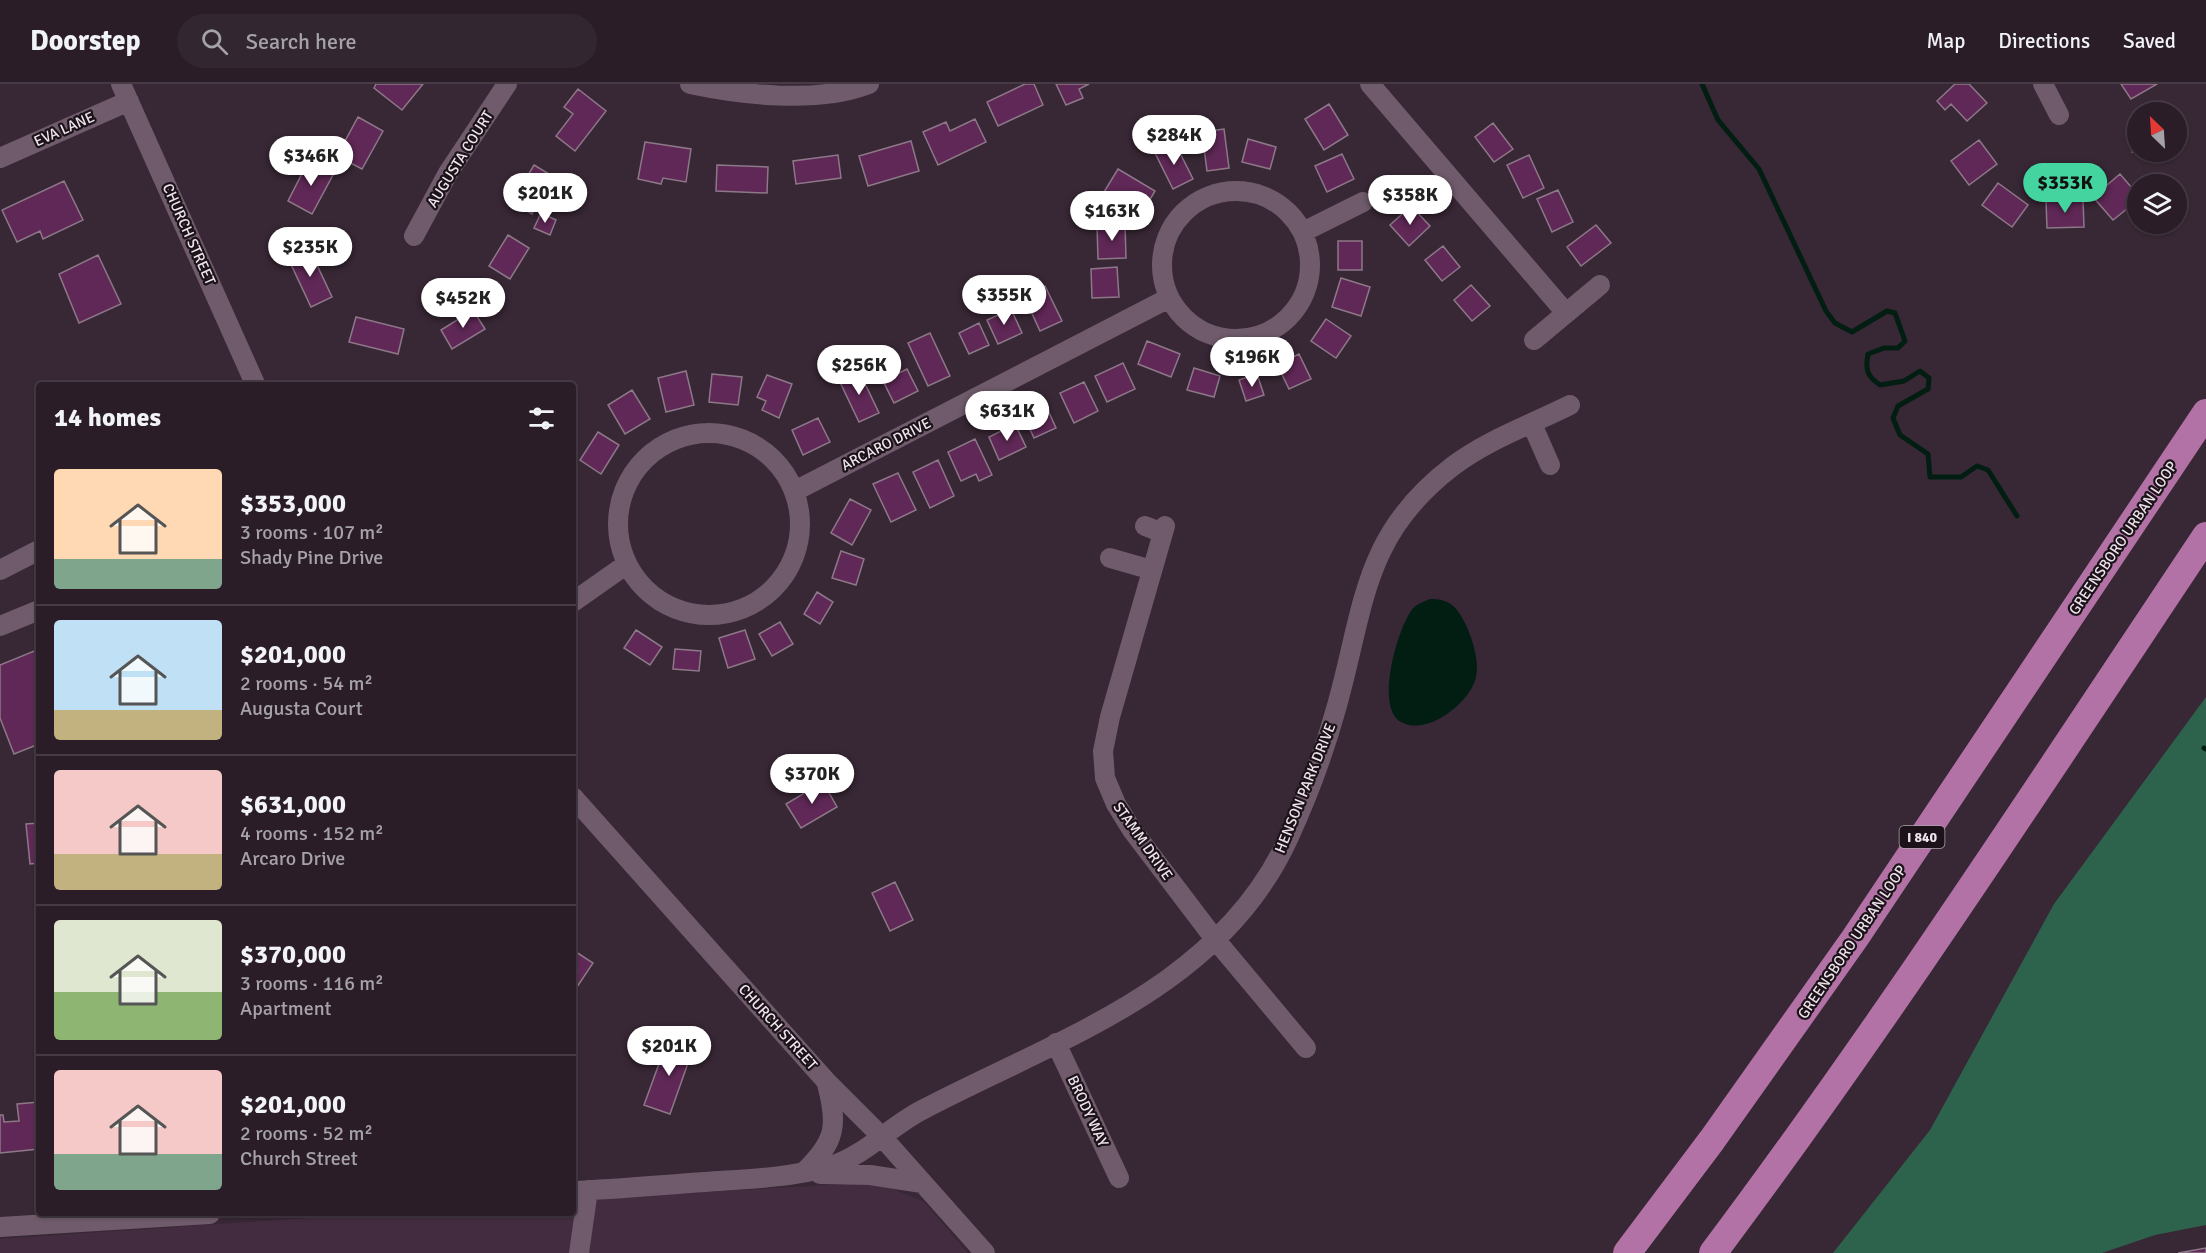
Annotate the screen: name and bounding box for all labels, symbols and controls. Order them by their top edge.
search box [177,14,597,68]
text: Doorstep [30,24,141,58]
icon: search [198,25,231,58]
text: Search here [246,28,357,55]
text: Map [1927,28,1965,54]
text: Directions [1998,28,2090,54]
text: Saved [2123,28,2176,54]
north arrow [2127,102,2187,162]
map controls [2127,102,2187,234]
street label: AUGUSTA COURT [423,107,497,211]
street label: EVA LANE [31,108,97,150]
pin: $284K [1132,115,1216,166]
text: $284K [1146,122,1202,147]
pin: $346K [269,136,353,187]
text: $346K [283,143,339,168]
pin: $353K [2023,163,2107,214]
text: $353K [2037,170,2093,195]
pin: $201K [503,173,587,224]
button: layers [2127,174,2187,234]
pin: $358K [1368,175,1452,226]
street label: CHURCH STREET [159,180,220,288]
text: $201K [517,180,573,205]
text: $358K [1382,182,1438,207]
pin: $163K [1070,191,1154,242]
text: $163K [1084,198,1140,223]
pin: $235K [268,227,352,278]
text: $235K [282,234,338,259]
pin: $355K [962,275,1046,326]
pin: $452K [421,278,505,329]
text: $355K [976,282,1032,307]
text: $452K [435,285,491,310]
pin: $196K [1210,337,1294,388]
text: $196K [1224,344,1280,369]
pin: $256K [817,345,901,396]
text: $256K [831,352,887,377]
pin: $631K [965,391,1049,442]
text: $631K [979,398,1035,423]
text: 14 homes [54,402,161,434]
icon: filters [525,402,558,435]
street label: ARCARO DRIVE [838,414,934,474]
street label: GREENSBORO URBAN LOOP [2065,458,2181,618]
text: $353,000 [240,488,346,520]
icon: home [102,493,174,565]
text: 3 rooms · 107 m² [240,520,384,545]
text: Shady Pine Drive [240,545,383,570]
text: $201,000 [240,639,346,671]
icon: home [102,644,174,716]
text: 2 rooms · 54 m² [240,671,373,696]
text: Augusta Court [240,696,363,721]
street label: HENSON PARK DRIVE [1271,720,1339,856]
pin: $370K [770,754,854,805]
text: $370K [784,761,840,786]
text: $631,000 [240,789,346,821]
icon: home [102,794,174,866]
street label: STAMM DRIVE [1109,798,1177,884]
text: 4 rooms · 152 m² [240,821,384,846]
road number: I 840 [1900,826,1944,848]
text: Arcaro Drive [240,846,345,871]
street label: GREENSBORO URBAN LOOP [1794,862,1910,1022]
text: $370,000 [240,939,346,971]
icon: home [102,944,174,1016]
text: 3 rooms · 116 m² [240,971,384,996]
street label: CHURCH STREET [735,980,822,1074]
text: Apartment [240,996,332,1021]
pin: $201K [627,1026,711,1077]
text: $201K [641,1033,697,1058]
street label: BRODY WAY [1064,1073,1112,1150]
text: $201,000 [240,1089,346,1121]
icon: home [102,1094,174,1166]
text: 2 rooms · 52 m² [240,1121,373,1146]
text: Church Street [240,1146,358,1171]

